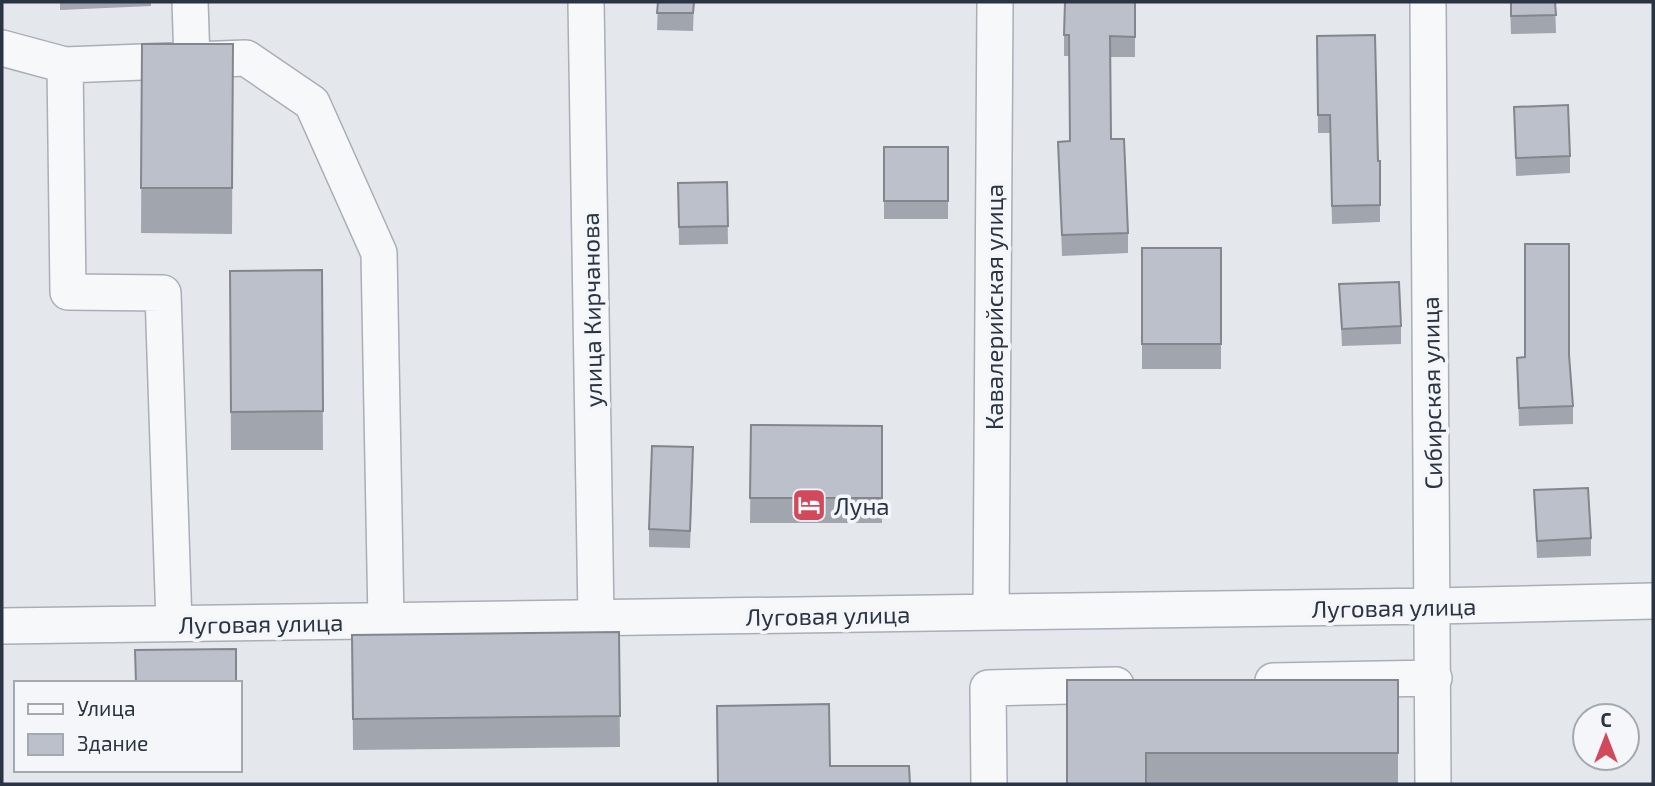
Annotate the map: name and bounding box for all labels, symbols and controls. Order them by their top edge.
street label: Кавалерийская улица [979,184,1009,430]
street label: улица Кирчанова [575,212,608,408]
street label: Сибирская улица [1415,296,1448,490]
hotel icon: Луна [790,486,828,524]
place label: Луна [834,491,890,521]
street label: Луговая улица [1311,591,1477,624]
street label: Луговая улица [745,599,911,632]
street label: Луговая улица [178,607,344,640]
legend [14,681,242,772]
text: Улица [77,695,136,720]
north arrow [1571,702,1641,772]
text: С [1600,708,1612,731]
text: Здание [77,730,148,755]

